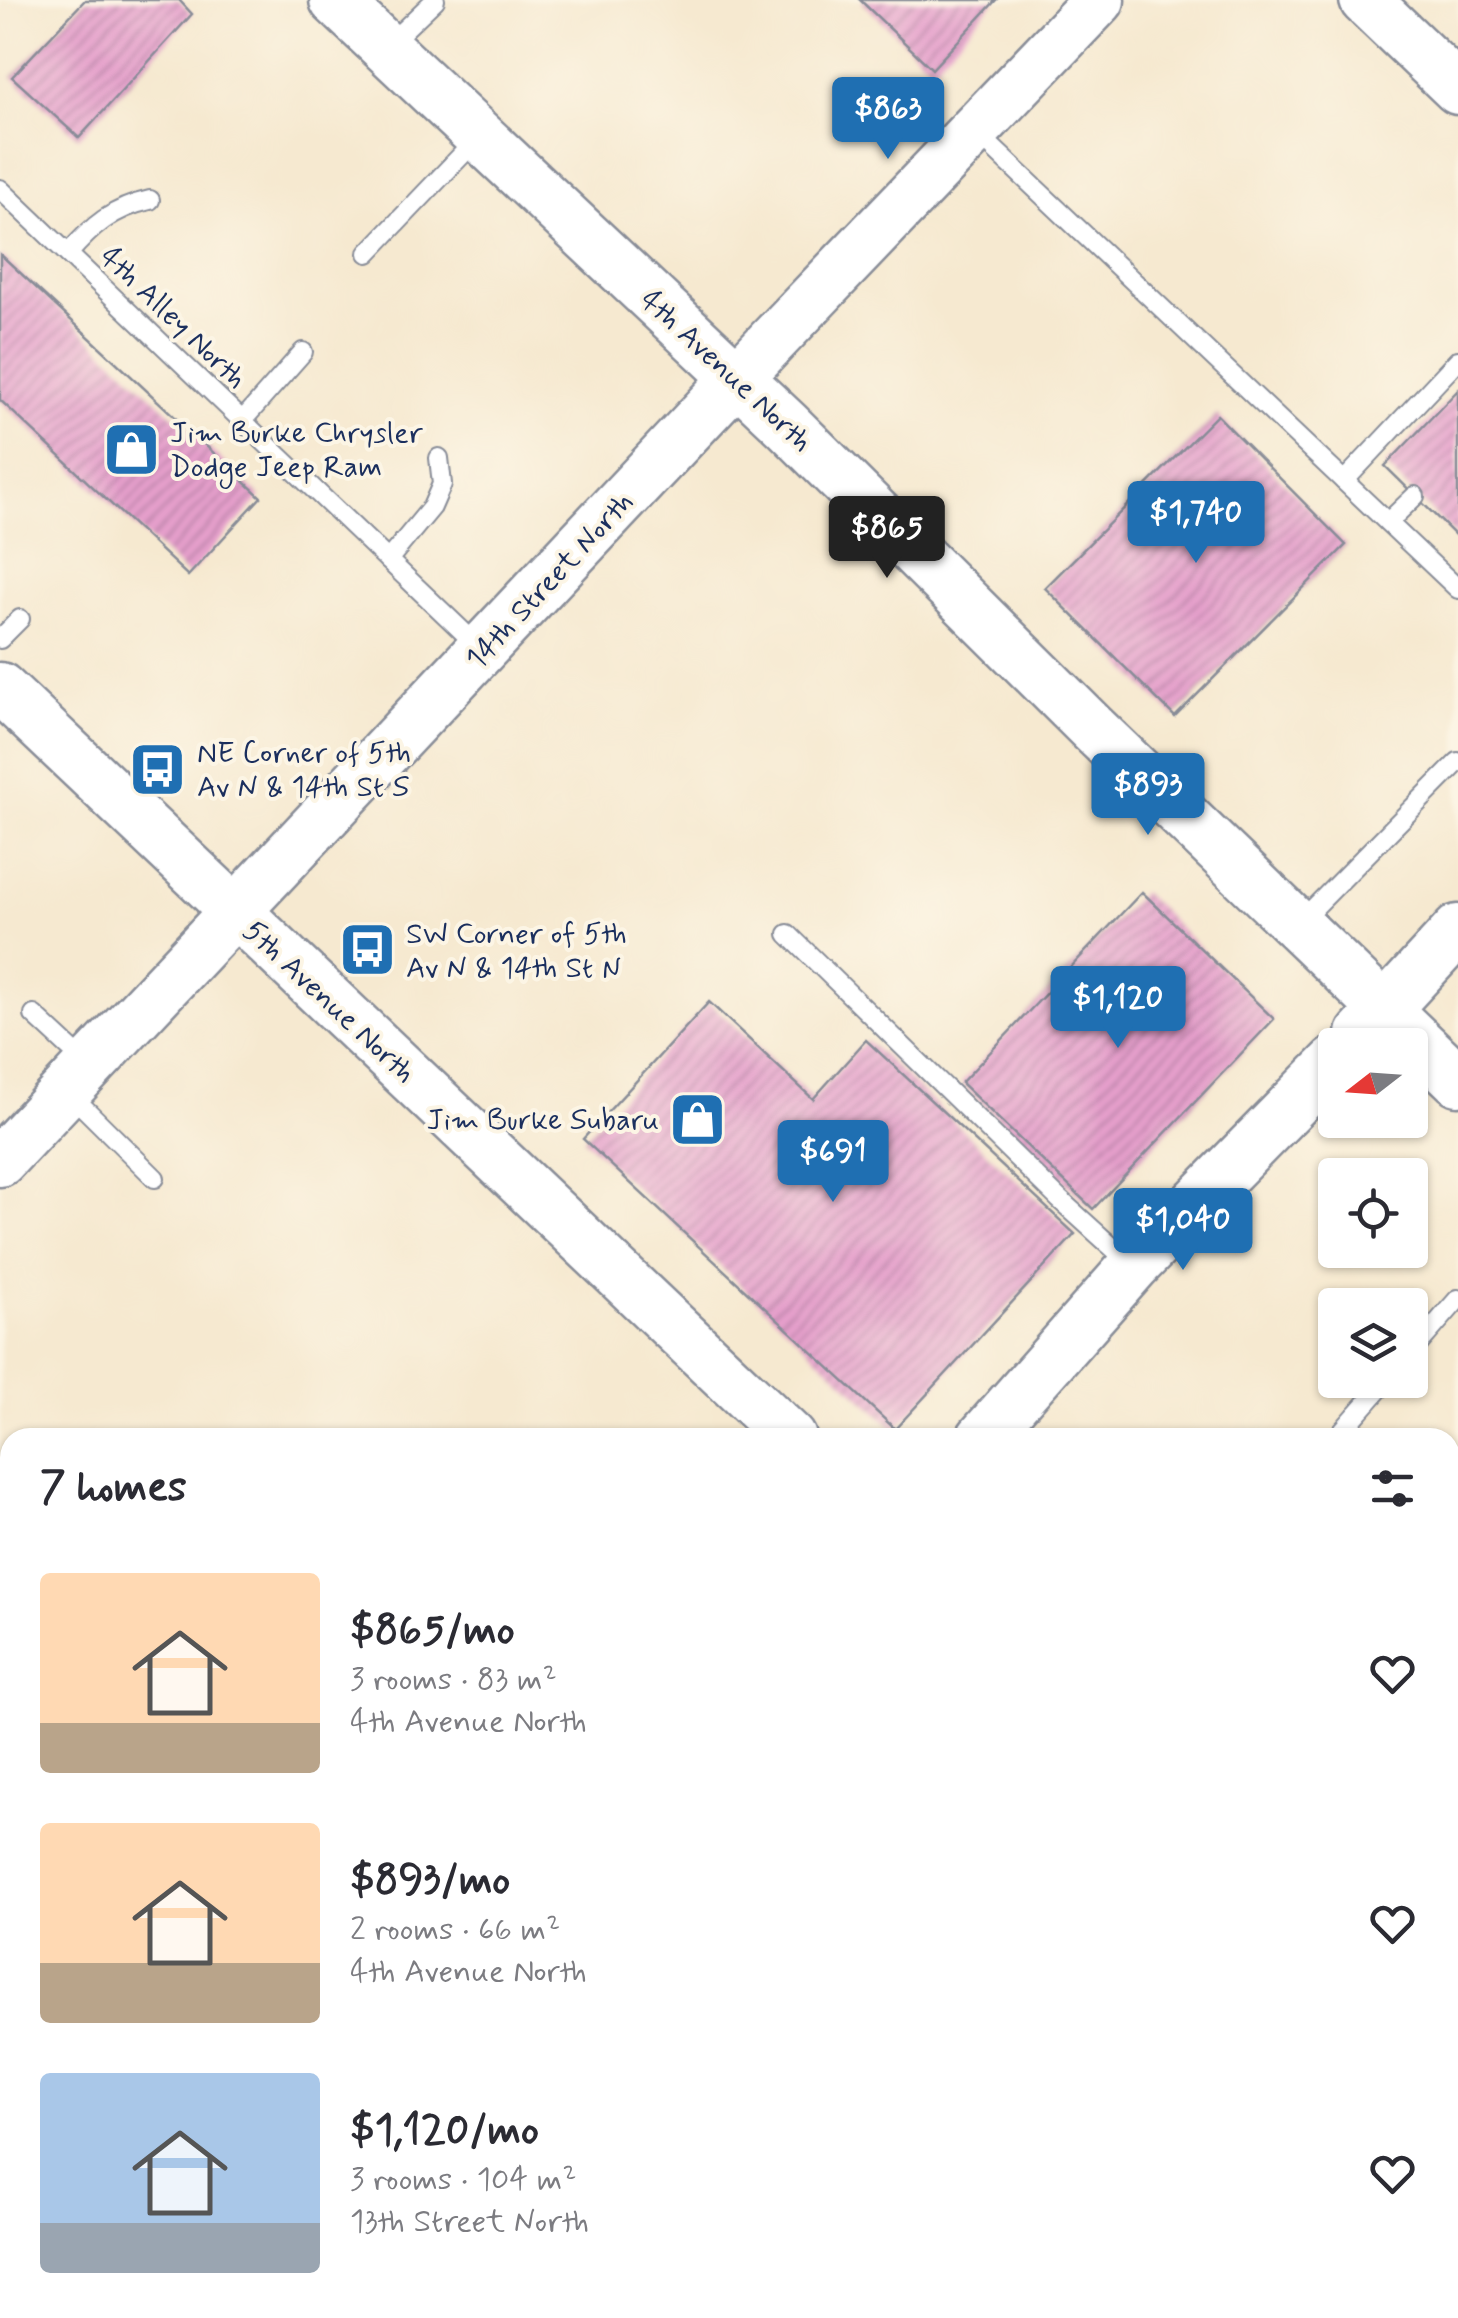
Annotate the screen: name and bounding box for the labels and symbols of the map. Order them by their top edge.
pin: $863 [829,77,947,162]
street label: 4th Alley North [91,238,255,398]
street label: 4th Avenue North [632,281,820,461]
place label: Jim Burke Chrysler Dodge Jeep Ram [170,414,424,489]
shop icon: Jim Burke Chrysler Dodge Jeep Ram [101,419,161,479]
pin: $1,740 [1115,481,1277,566]
street label: 14th Street North [458,484,643,678]
pin: $865 [828,496,946,581]
place label: NE Corner of 5th Av N & 14th St S [197,734,411,807]
bus stop icon: NE Corner of 5th Av N & 14th St S [128,739,188,799]
pin: $893 [1089,753,1207,838]
street label: 5th Avenue North [234,912,424,1092]
place label: SW Corner of 5th Av N & 14th St N [406,915,627,988]
bus stop icon: SW Corner of 5th Av N & 14th St N [337,920,397,980]
pin: $1,120 [1037,966,1199,1051]
north arrow [1318,1028,1428,1138]
shop icon: Jim Burke Subaru [668,1089,728,1149]
place label: Jim Burke Subaru [426,1101,659,1140]
pin: $691 [774,1120,892,1205]
pin: $1,040 [1102,1188,1264,1273]

